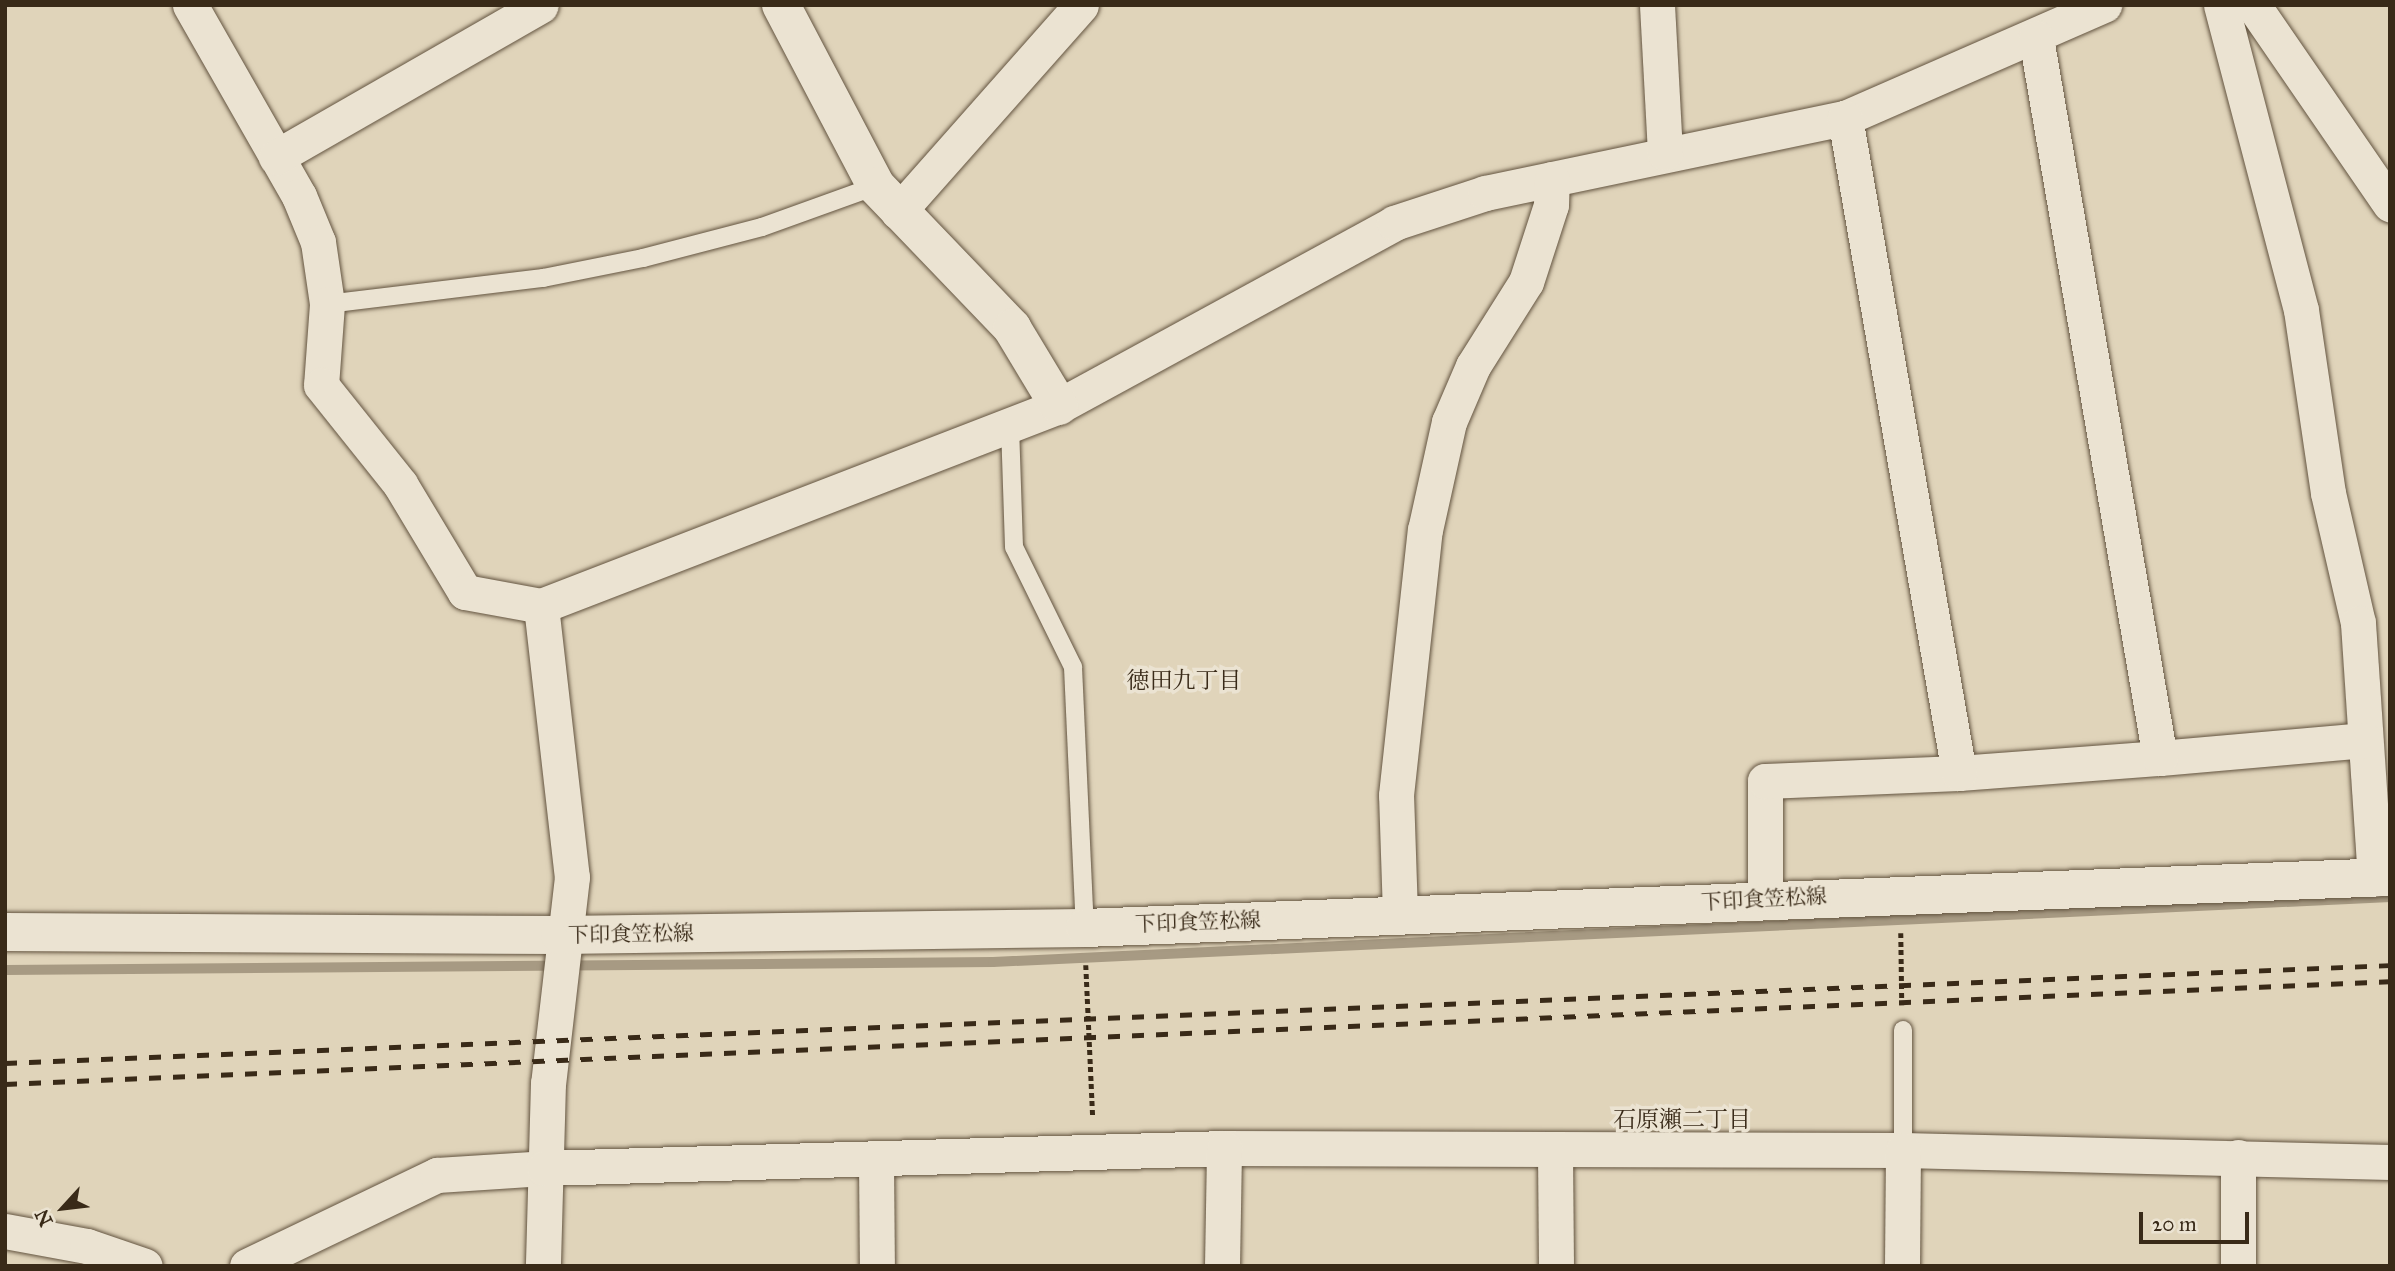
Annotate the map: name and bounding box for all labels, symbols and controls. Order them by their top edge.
district label: 徳田九丁目 [1127,666,1241,694]
street label: 下印食笠松線 [1700,883,1828,915]
street label: 下印食笠松線 [1135,907,1261,937]
street label: 下印食笠松線 [568,920,694,948]
district label: 石原瀬二丁目 [1613,1105,1751,1133]
north arrow [28,1173,98,1243]
scale bar [2143,1198,2253,1242]
text: N [30,1205,58,1230]
text: 20 m [2152,1211,2197,1237]

